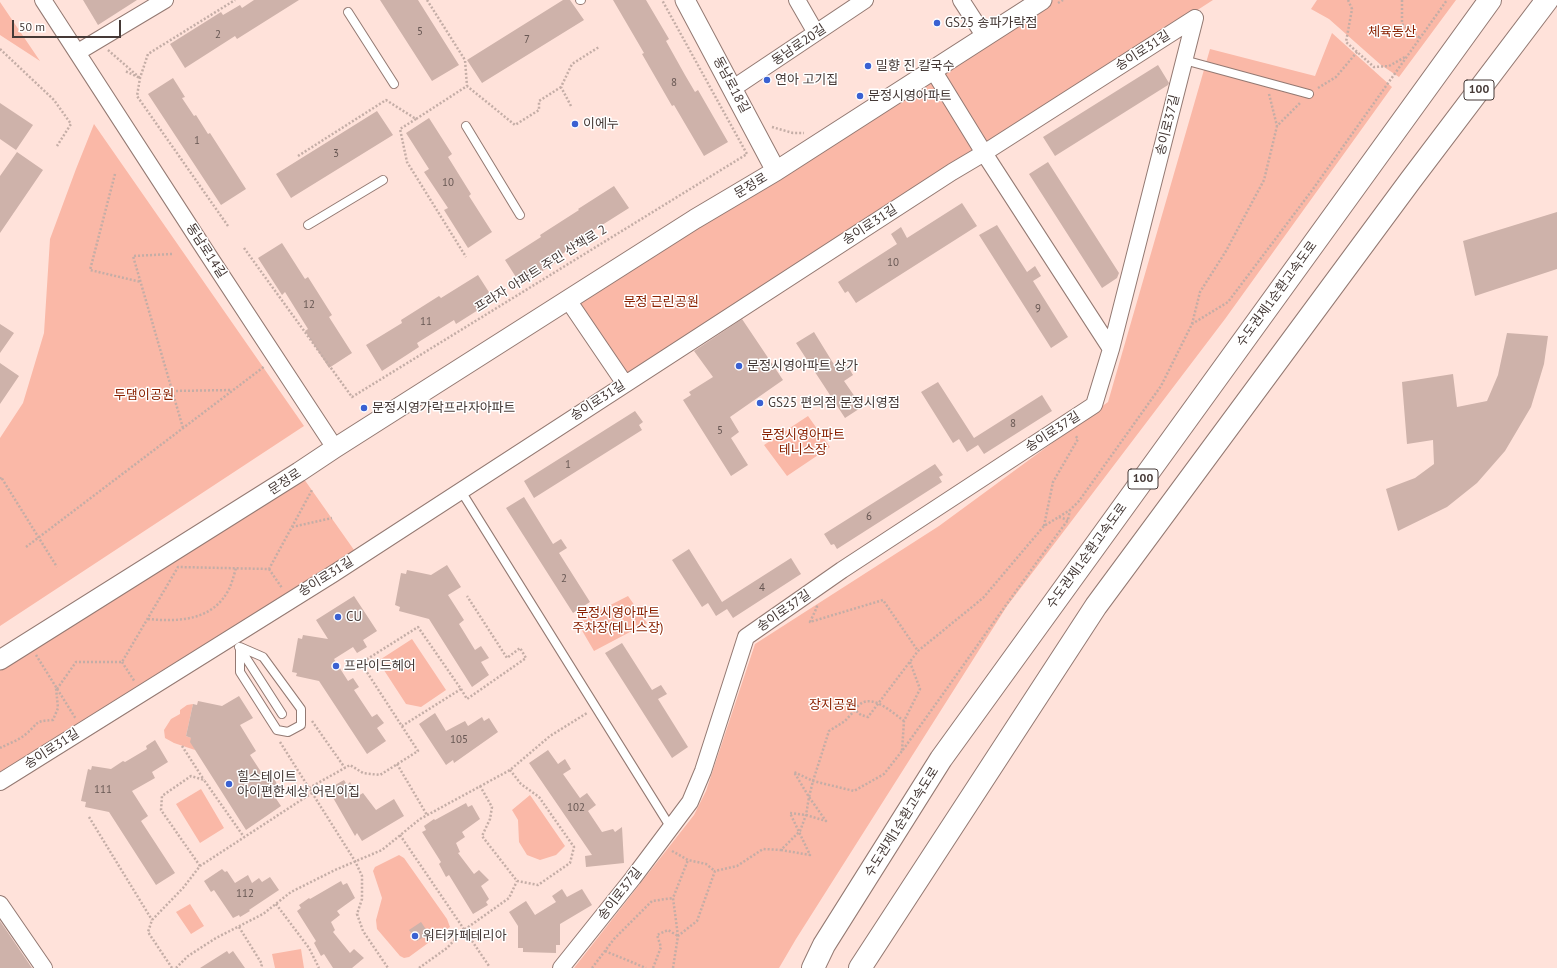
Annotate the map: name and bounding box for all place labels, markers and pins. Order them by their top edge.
place label: GS25 송파가락점 [945,15,1037,31]
marker: GS25 송파가락점 [932,18,942,28]
place label: 밀향 진 칼국수 [876,58,955,74]
marker: 밀향 진 칼국수 [863,61,873,71]
place label: 연아 고기집 [775,72,838,88]
marker: 연아 고기집 [762,75,772,85]
place label: 문정시영아파트 [868,88,952,104]
marker: 문정시영아파트 [855,91,865,101]
place label: 이에누 [583,116,619,132]
marker: 이에누 [570,119,580,129]
place label: 문정시영아파트 상가 [747,358,858,374]
marker: 문정시영아파트 상가 [734,361,744,371]
place label: GS25 편의점 문정시영점 [768,395,900,411]
marker: GS25 편의점 문정시영점 [755,398,765,408]
place label: 문정시영가락프라자아파트 [372,400,516,416]
marker: 문정시영가락프라자아파트 [359,403,369,413]
place label: CU [346,609,362,625]
marker: CU [333,612,343,622]
place label: 프라이드헤어 [344,658,416,674]
marker: 프라이드헤어 [331,661,341,671]
place label: 힐스테이트 아이편한세상 어린이집 [237,769,360,800]
marker: 힐스테이트 아이편한세상 어린이집 [224,779,234,789]
place label: 워터카페테리아 [423,928,507,944]
marker: 워터카페테리아 [410,931,420,941]

